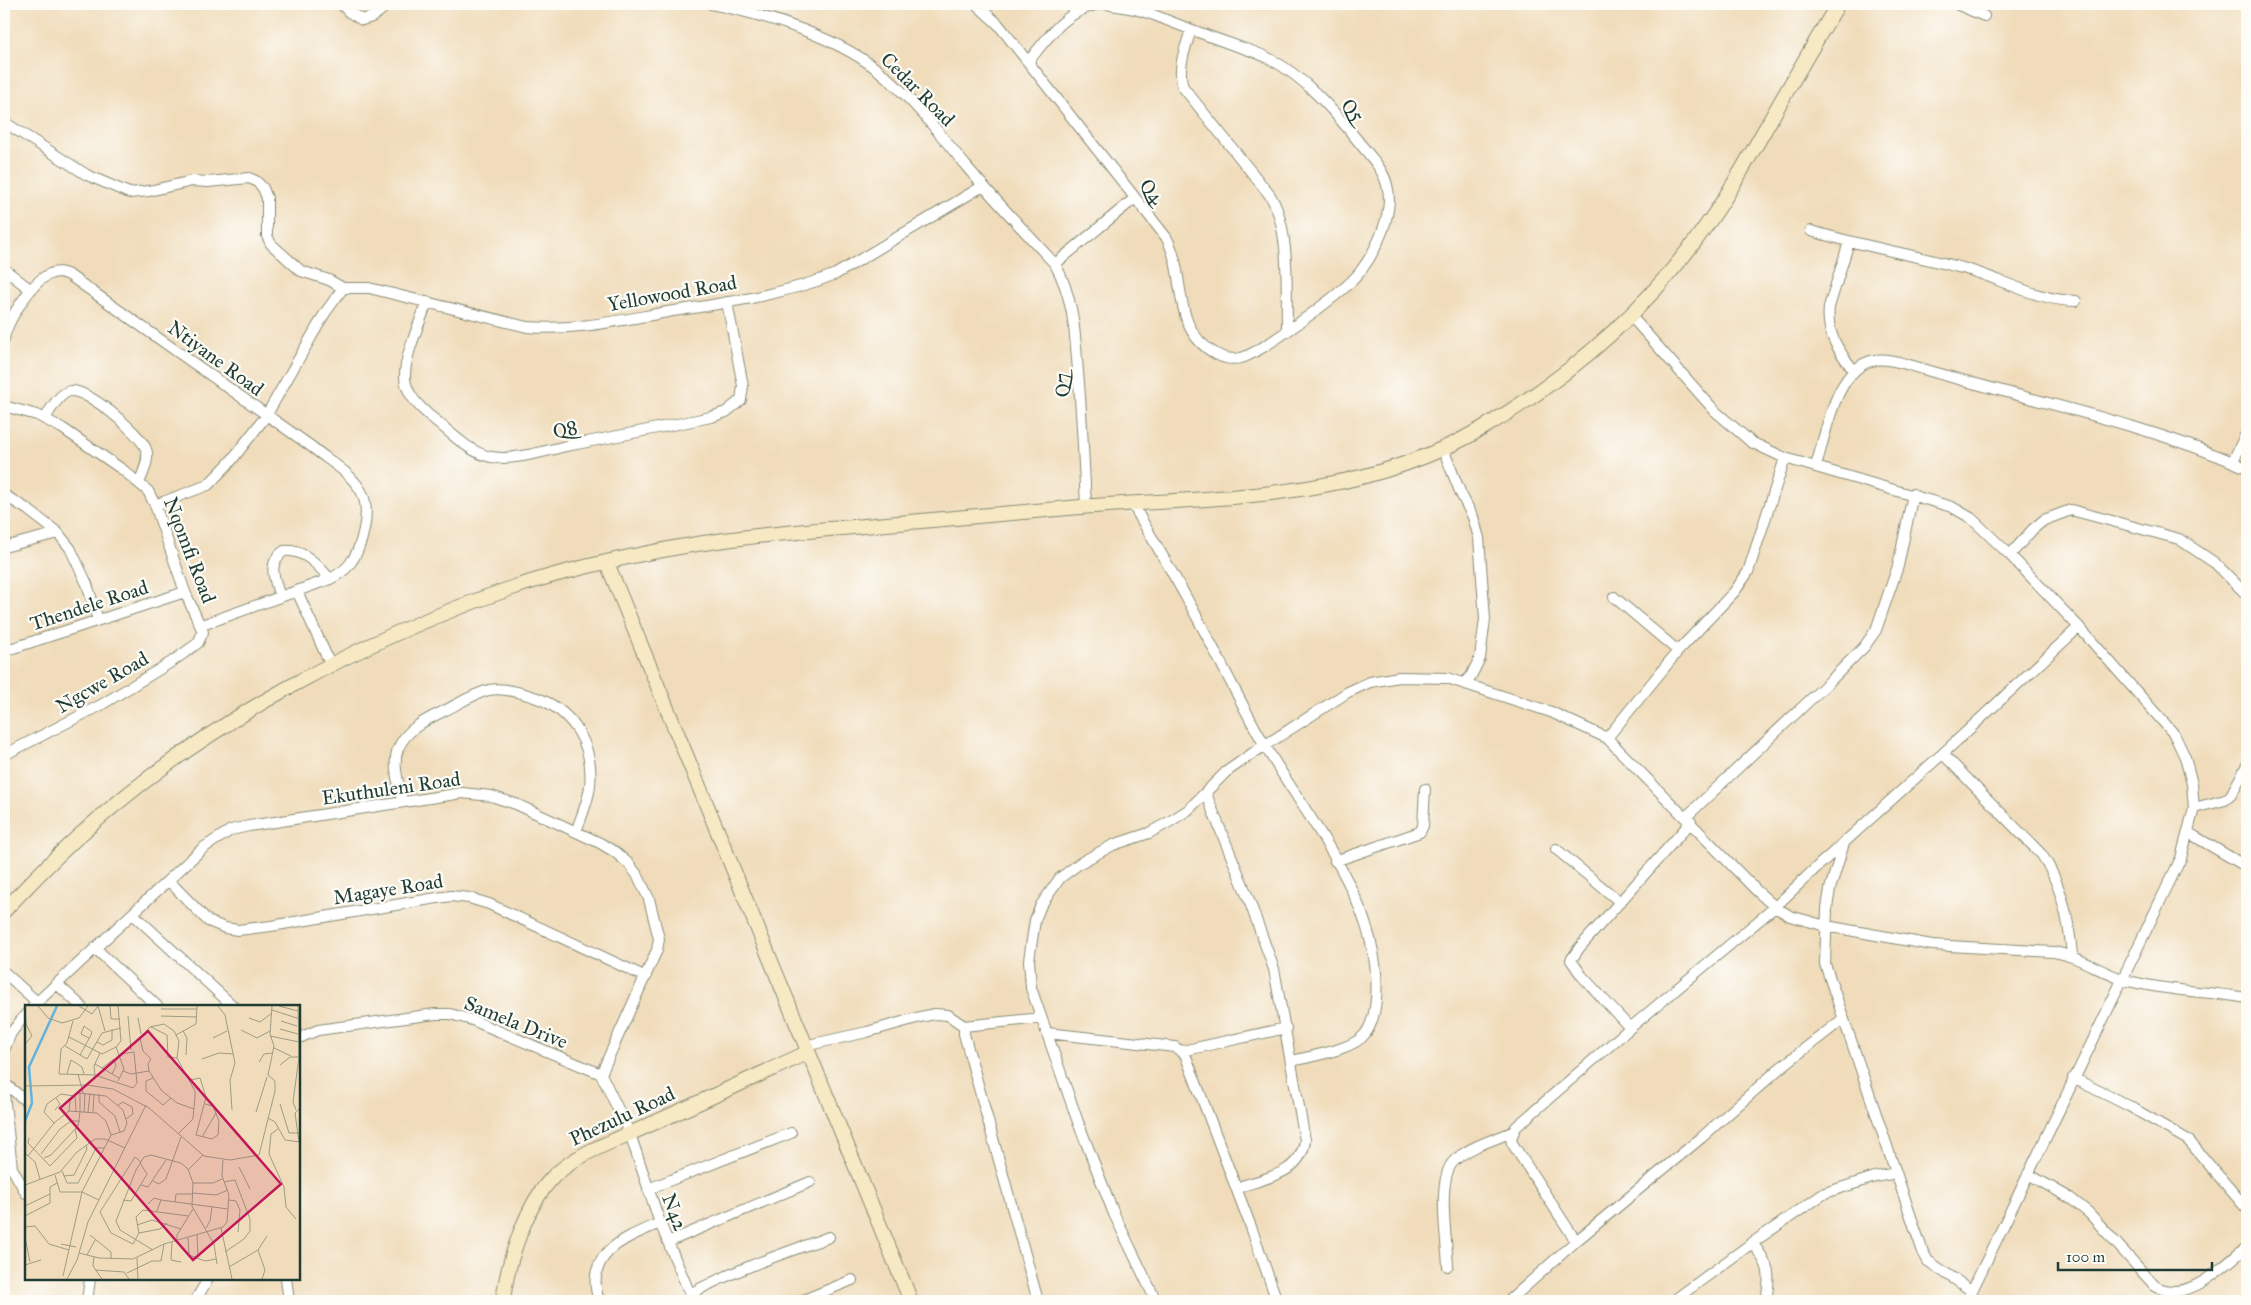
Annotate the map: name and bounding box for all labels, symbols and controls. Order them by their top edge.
street label: Cedar Road [876,47,960,131]
street label: Q5 [1336,93,1373,130]
street label: Q4 [1135,174,1171,210]
street label: Yellowood Road [605,270,739,316]
street label: Ntiyane Road [163,315,269,401]
street label: Q7 [1049,368,1075,398]
street label: Q8 [551,414,583,443]
street label: Nqomfi Road [158,494,221,607]
street label: Thendele Road [27,575,151,635]
street label: Ngcwe Road [52,646,153,719]
street label: Ekuthuleni Road [320,766,462,810]
street label: Magaye Road [331,868,445,911]
street label: Samela Drive [461,990,571,1054]
inset map [25,1005,300,1280]
street label: Phezulu Road [565,1081,679,1151]
street label: N42 [657,1190,693,1234]
scale bar [2058,1240,2212,1272]
text: 100 m [2066,1248,2106,1266]

